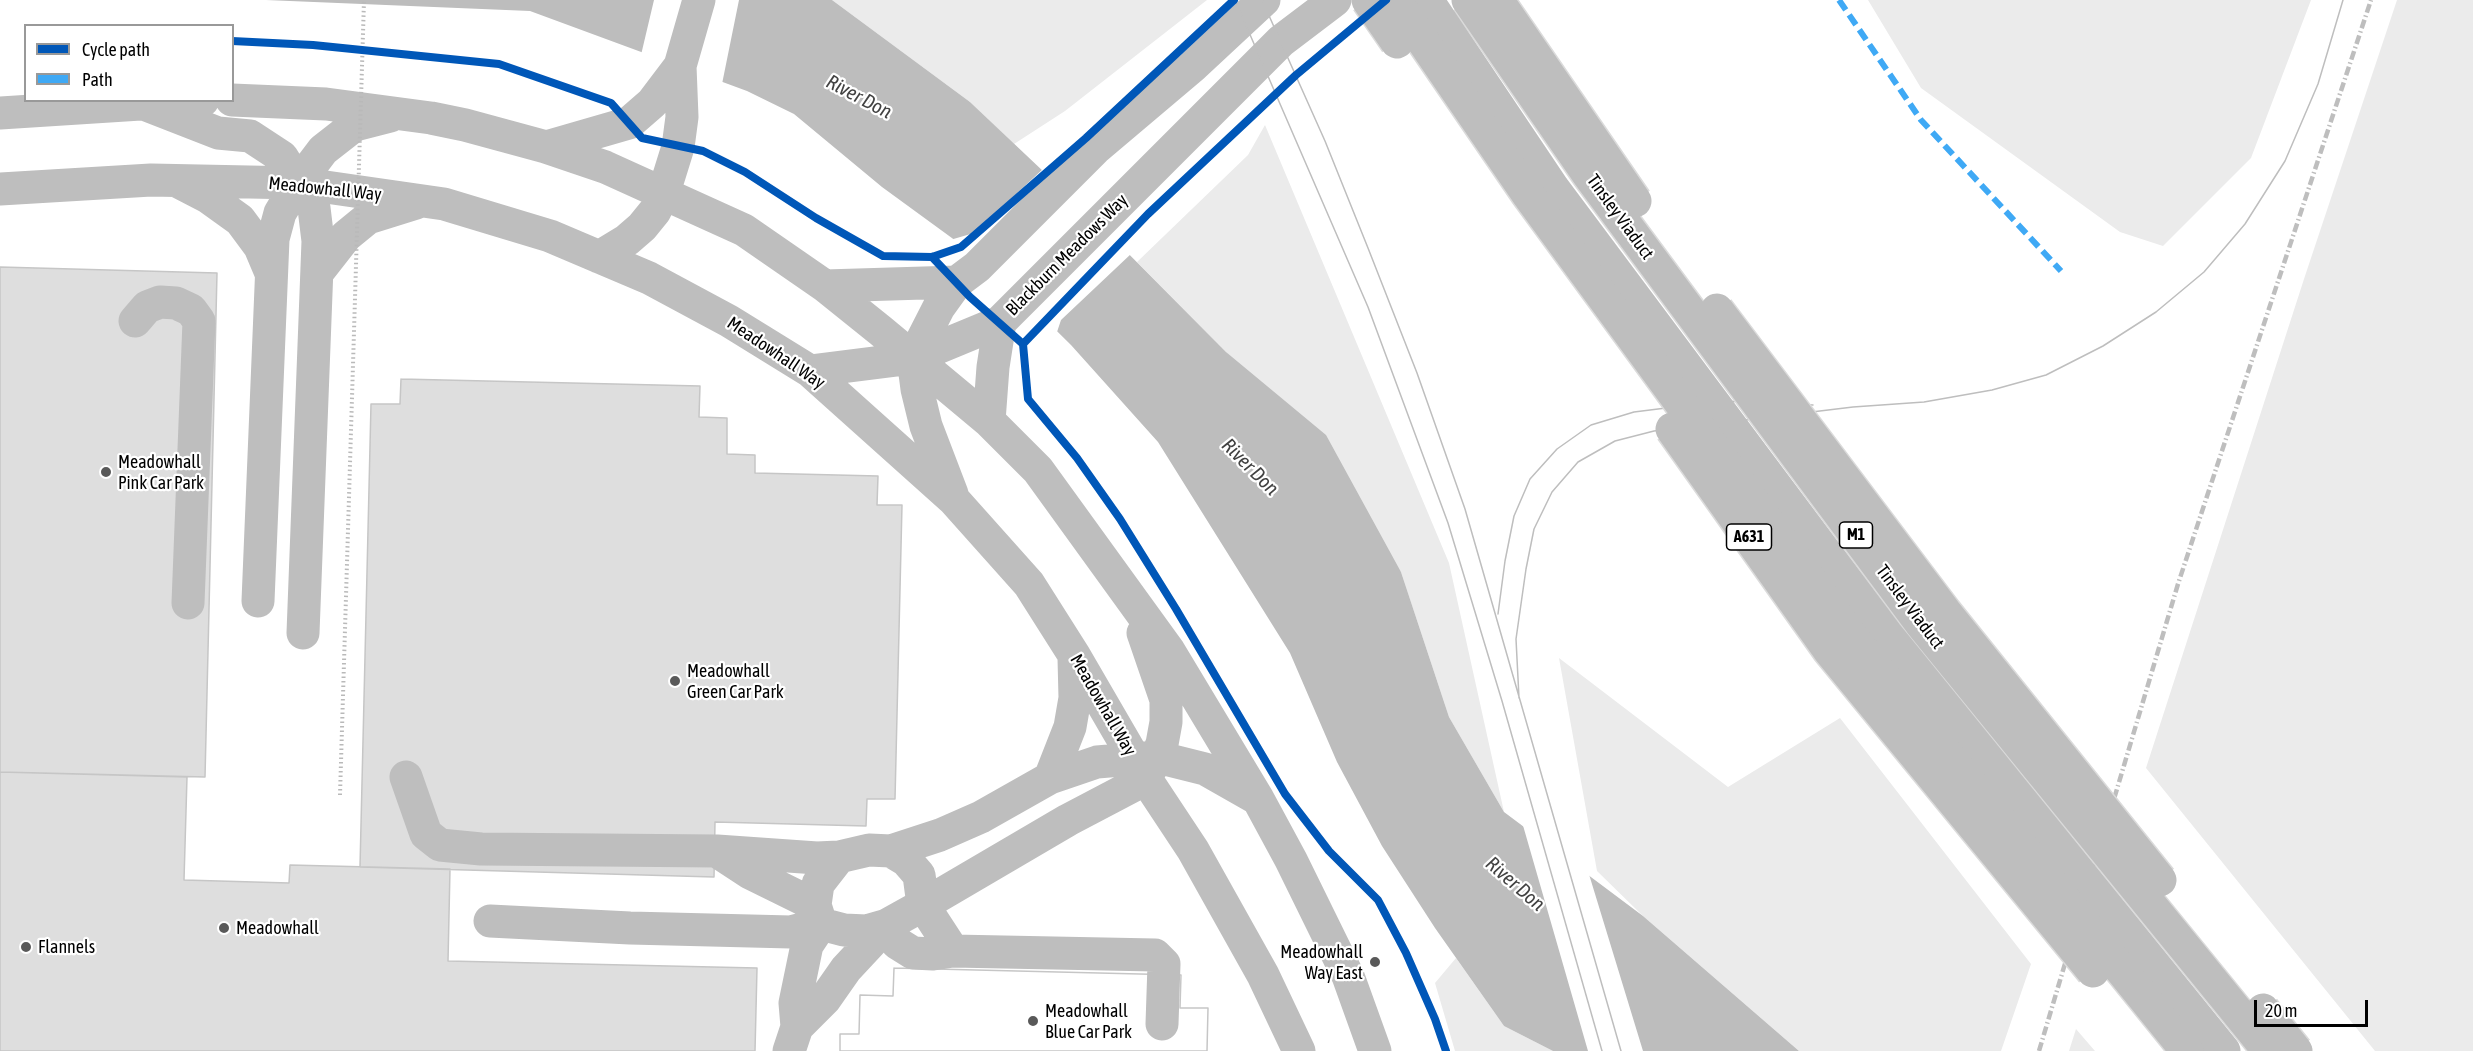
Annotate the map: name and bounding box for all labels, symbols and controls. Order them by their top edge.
legend [24,24,234,102]
text: Cycle path [82,39,150,60]
text: Path [82,69,113,90]
water label: River Don [822,70,896,124]
street label: Tinsley Viaduct [1582,170,1658,264]
street label: Meadowhall Way [267,172,383,206]
street label: Blackburn Meadows Way [1002,190,1132,320]
street label: Meadowhall Way [723,312,829,394]
water label: River Don [1217,434,1283,500]
place label: Meadowhall Pink Car Park [118,451,204,494]
marker: Meadowhall Pink Car Park [99,465,113,479]
road number: M1 [1840,522,1872,548]
road number: A631 [1726,524,1772,550]
street label: Tinsley Viaduct [1871,561,1949,653]
street label: Meadowhall Way [1065,650,1141,760]
place label: Meadowhall Green Car Park [687,660,784,702]
marker: Meadowhall Green Car Park [668,674,682,688]
water label: River Don [1480,852,1550,916]
place label: Meadowhall [236,917,319,939]
marker: Meadowhall [217,921,231,935]
place label: Flannels [38,936,95,958]
marker: Flannels [19,940,33,954]
place label: Meadowhall Way East [1280,941,1363,984]
marker: Meadowhall Way East [1368,955,1382,969]
scale bar [2257,988,2371,1026]
place label: Meadowhall Blue Car Park [1045,1000,1132,1042]
text: 20 m [2265,1000,2297,1021]
marker: Meadowhall Blue Car Park [1026,1014,1040,1028]

